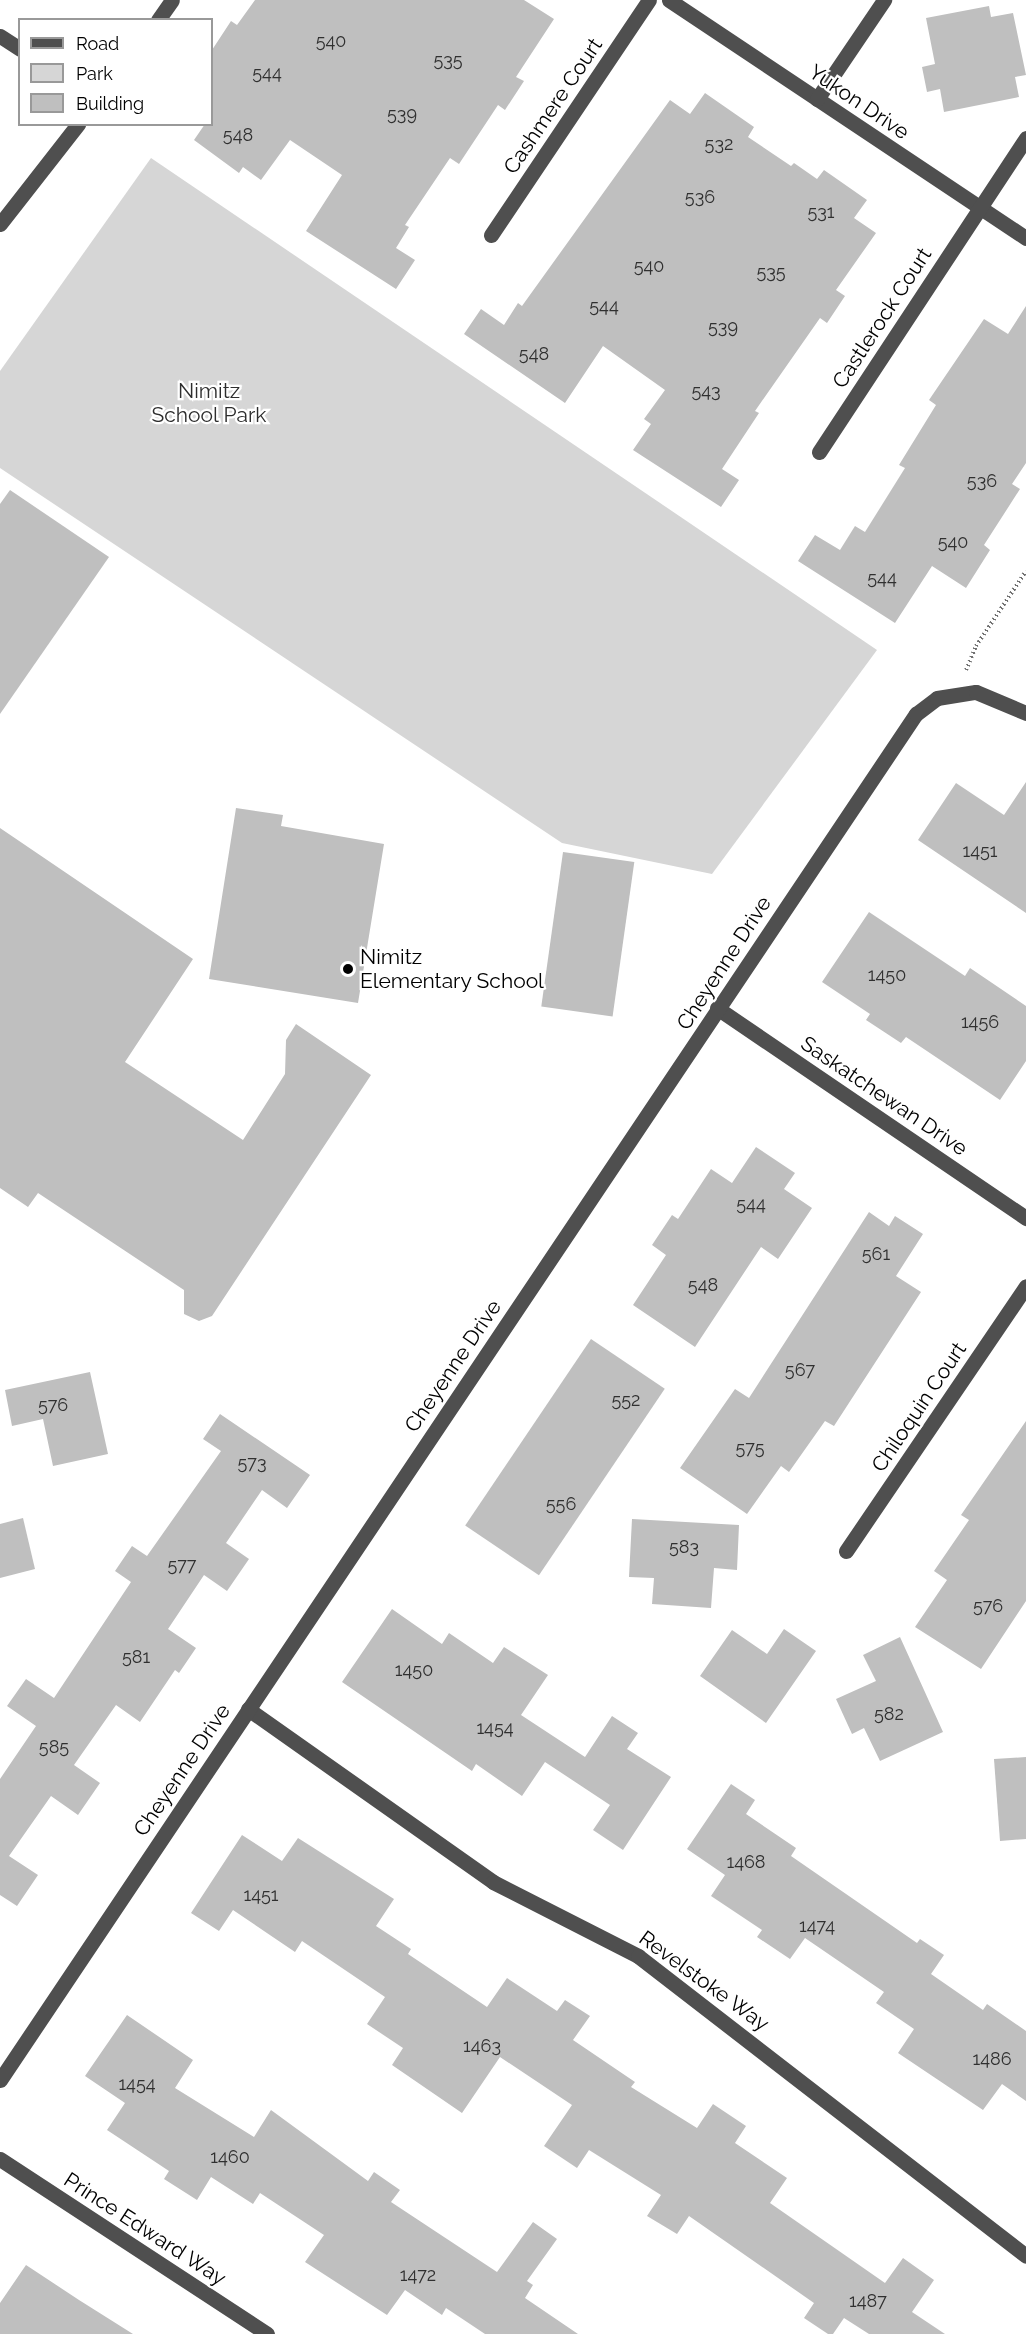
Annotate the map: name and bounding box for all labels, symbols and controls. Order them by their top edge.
legend [18,18,213,126]
house number: 540 [316,30,346,52]
text: Road [76,33,119,54]
street label: Cashmere Court [498,33,608,179]
house number: 535 [433,49,463,71]
street label: Yukon Drive [804,59,914,145]
house number: 544 [252,62,282,84]
text: Park [76,63,113,84]
text: Building [76,93,144,114]
house number: 539 [387,103,417,125]
house number: 548 [223,124,253,146]
house number: 532 [705,133,733,155]
house number: 536 [685,186,715,208]
house number: 531 [807,201,835,223]
street label: Castlerock Court [827,243,937,393]
house number: 540 [634,255,664,277]
house number: 535 [756,261,786,283]
house number: 544 [589,295,619,317]
house number: 539 [708,316,738,338]
house number: 548 [519,343,549,365]
park label: Nimitz School Park [151,378,267,428]
house number: 543 [691,380,721,402]
house number: 536 [967,470,997,492]
house number: 540 [938,531,968,553]
house number: 544 [867,567,897,589]
house number: 1451 [962,840,998,862]
street label: Cheyenne Drive [671,891,777,1035]
place label: Nimitz Elementary School [360,944,544,994]
marker: Nimitz Elementary School [341,962,355,976]
house number: 1450 [868,964,906,986]
house number: 1456 [961,1011,999,1033]
street label: Saskatchewan Drive [796,1031,972,1161]
house number: 544 [736,1193,766,1215]
house number: 561 [862,1243,890,1265]
house number: 548 [688,1274,718,1296]
street label: Cheyenne Drive [399,1295,507,1437]
street label: Chiloquin Court [866,1337,972,1477]
house number: 567 [785,1359,815,1381]
house number: 552 [612,1389,640,1411]
house number: 576 [38,1394,68,1416]
house number: 575 [736,1437,764,1459]
house number: 573 [238,1452,266,1474]
house number: 556 [546,1493,576,1515]
house number: 583 [669,1536,699,1558]
house number: 577 [167,1554,197,1576]
house number: 576 [973,1595,1003,1617]
house number: 581 [122,1646,150,1668]
house number: 1450 [395,1659,433,1681]
street label: Cheyenne Drive [128,1699,236,1841]
house number: 582 [874,1703,904,1725]
house number: 1454 [476,1717,514,1739]
house number: 585 [39,1736,69,1758]
house number: 1468 [726,1851,766,1873]
house number: 1451 [243,1884,279,1906]
house number: 1474 [799,1915,835,1937]
street label: Revelstoke Way [634,1925,774,2037]
house number: 1463 [463,2035,501,2057]
house number: 1486 [972,2048,1012,2070]
house number: 1454 [118,2073,156,2095]
house number: 1460 [210,2146,250,2168]
street label: Prince Edward Way [59,2167,231,2291]
house number: 1472 [400,2264,436,2286]
house number: 1487 [849,2290,887,2312]

